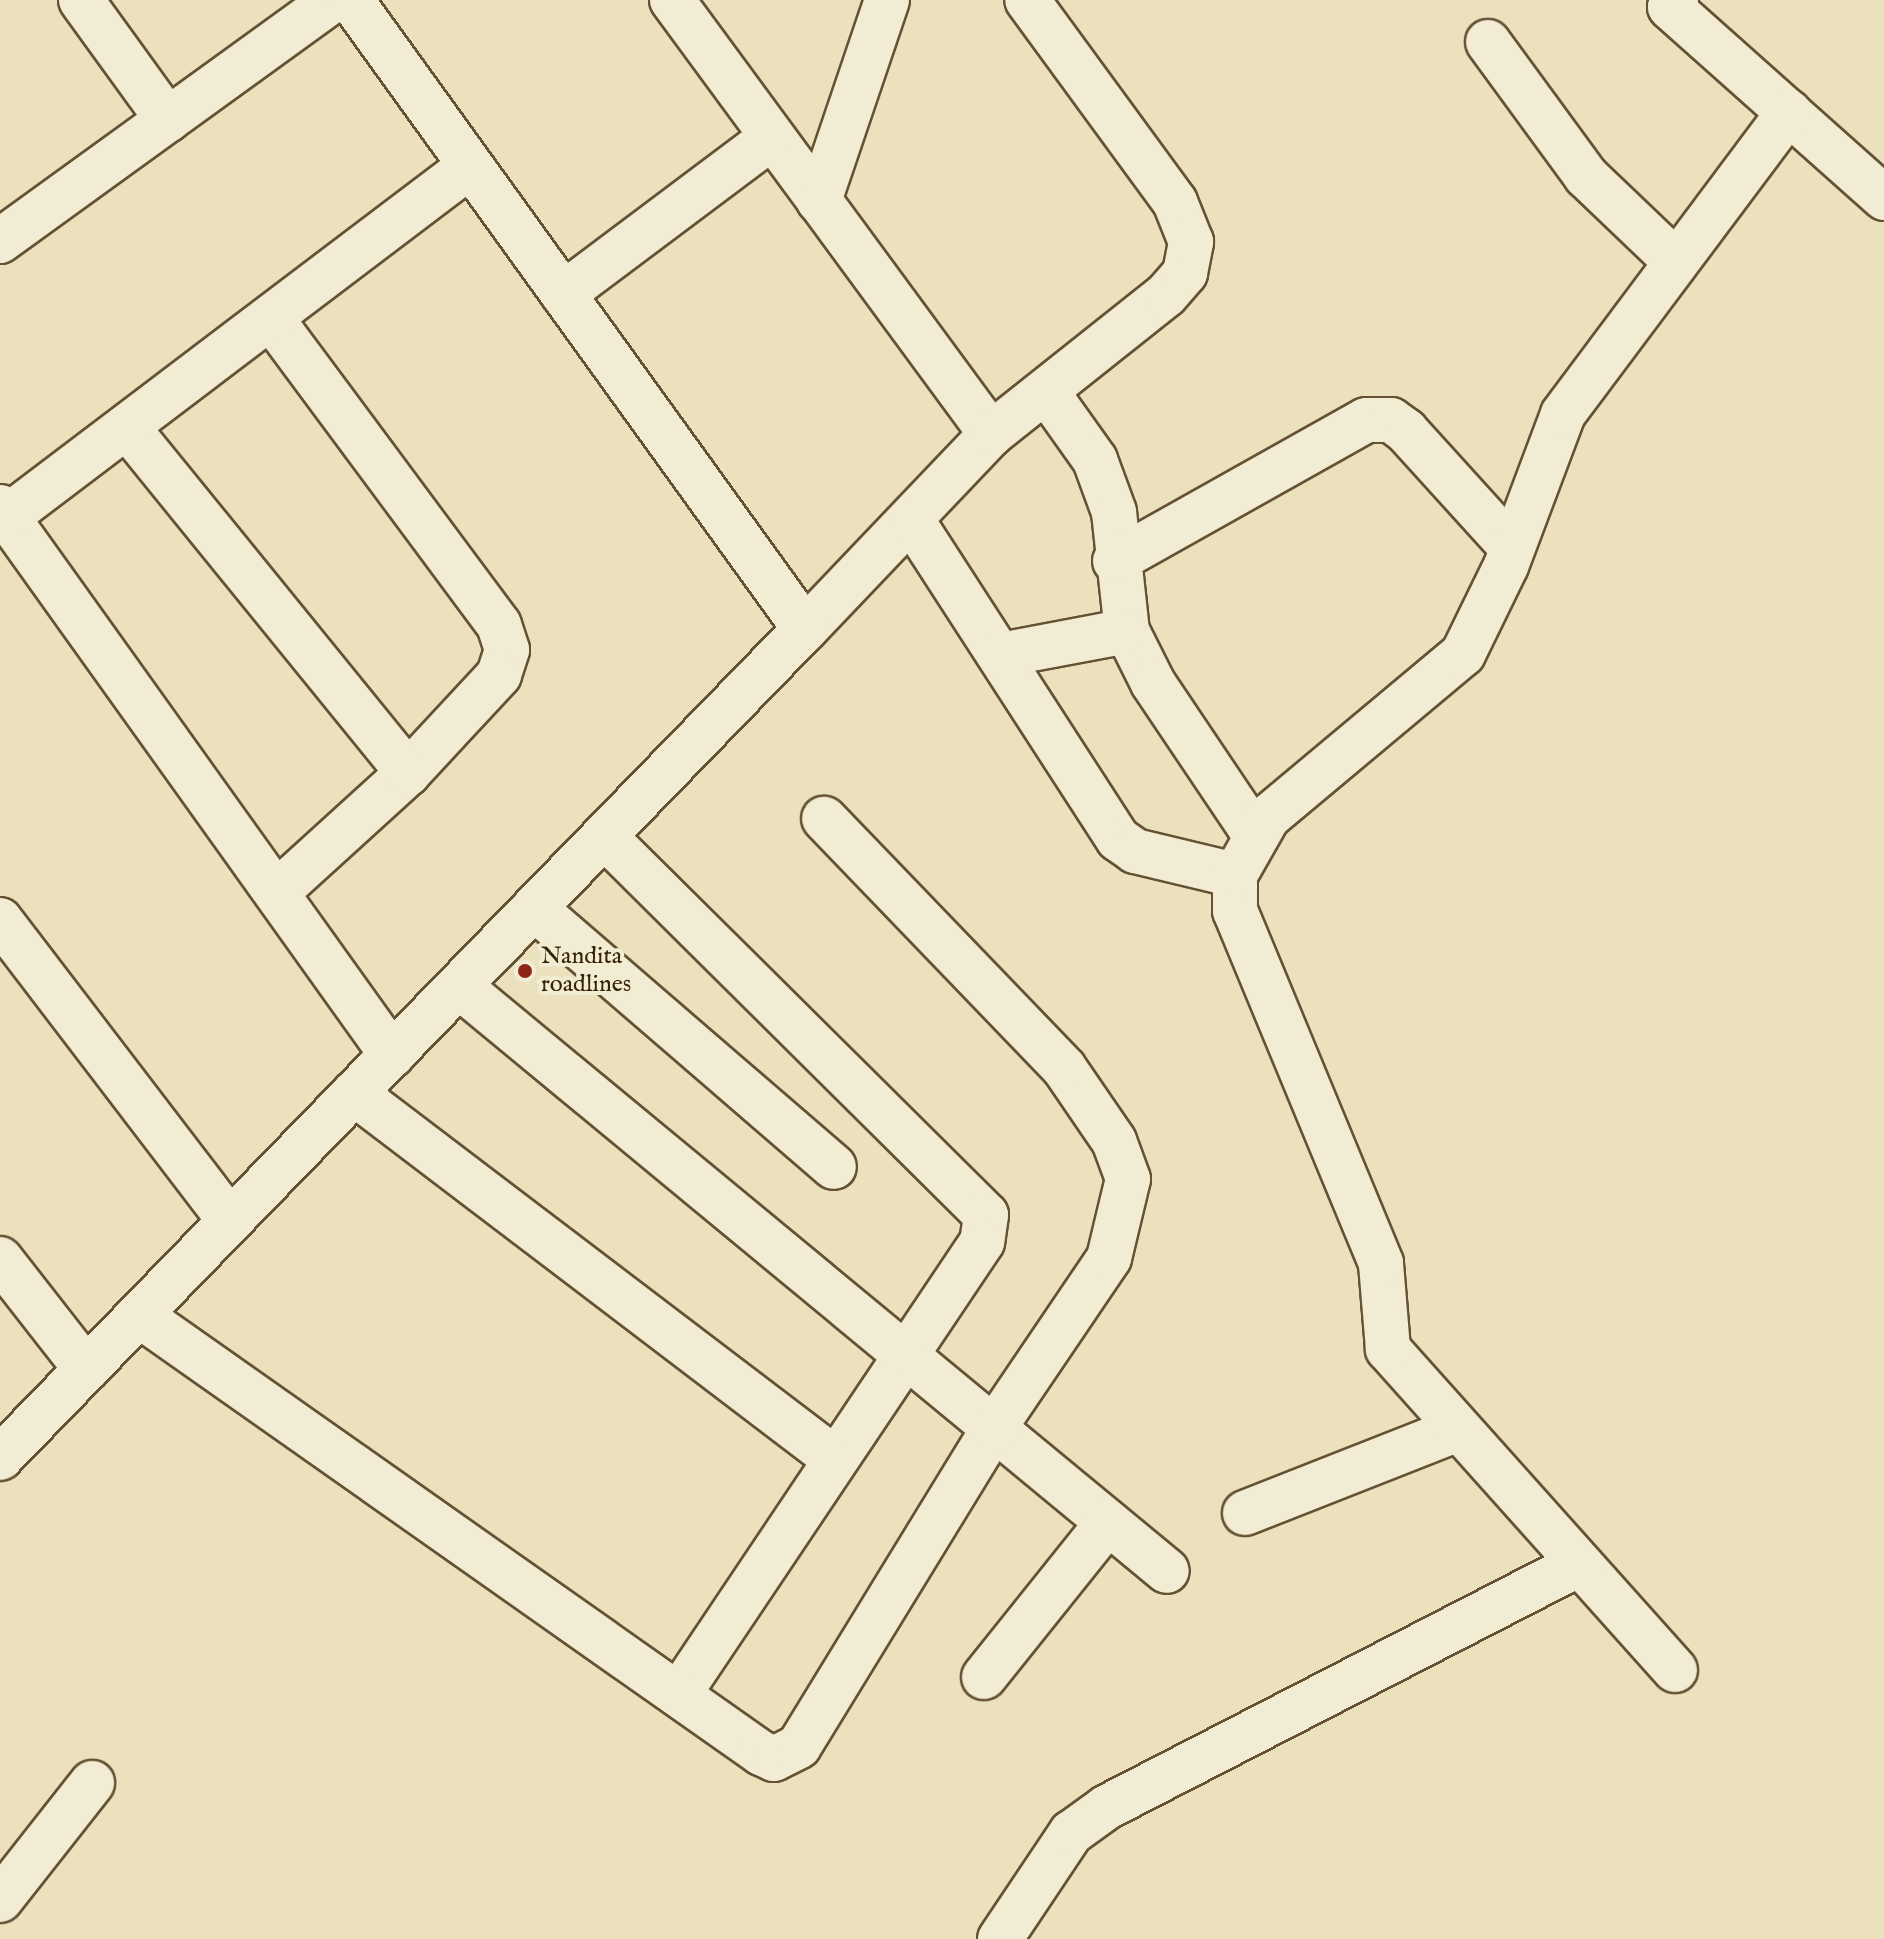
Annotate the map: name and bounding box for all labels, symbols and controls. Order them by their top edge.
place label: Nandita roadlines [541,943,631,999]
marker: Nandita roadlines [516,962,534,980]

